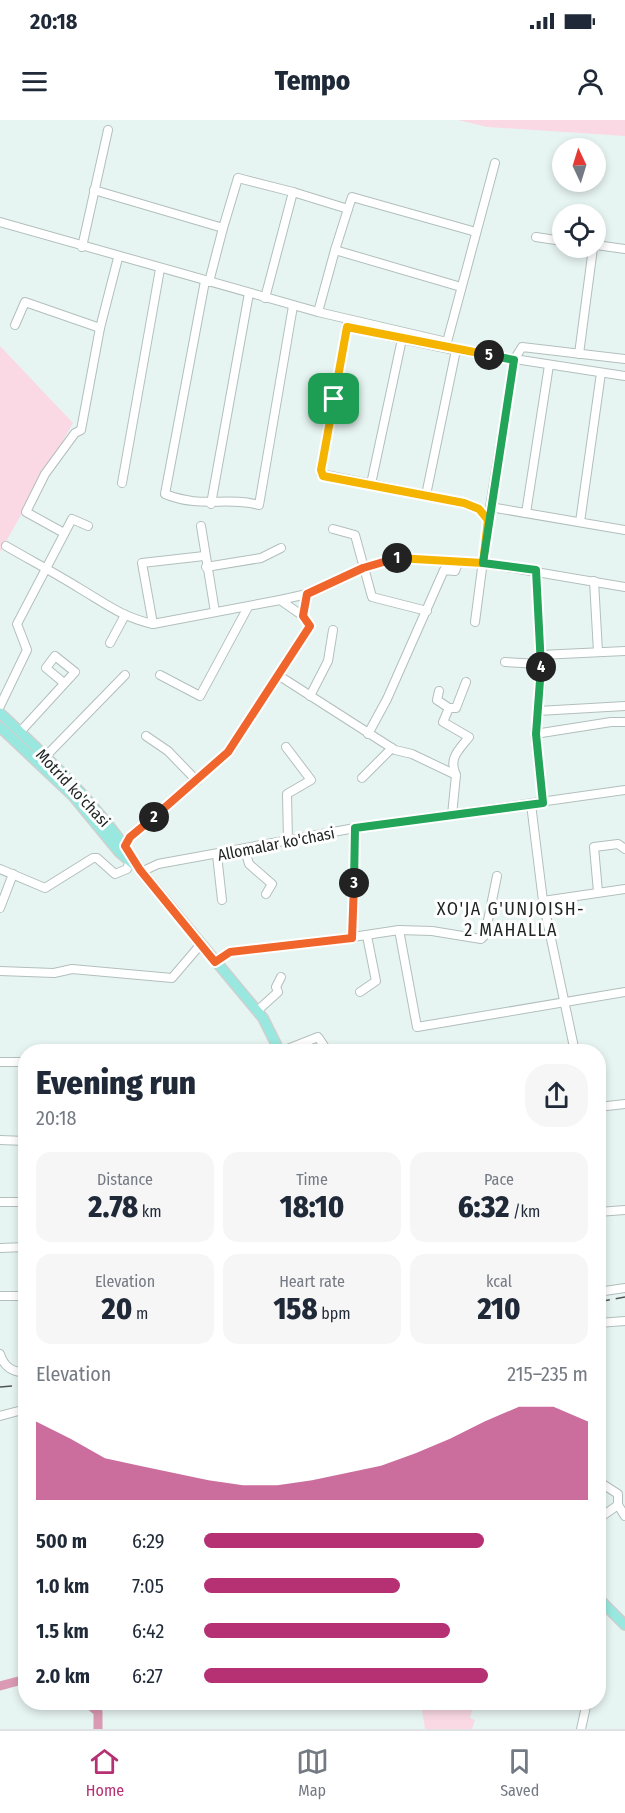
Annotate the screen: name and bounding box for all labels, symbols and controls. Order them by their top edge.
text: 20:18 [30,8,77,35]
icon: menu [18,65,51,98]
text: Tempo [275,65,350,97]
icon: person [574,65,607,98]
north arrow [552,138,606,192]
map controls [552,138,606,258]
button: locate [552,204,606,258]
pin: 5 [474,340,504,370]
text: 5 [485,345,493,364]
pin [308,373,359,424]
icon: arrive [317,382,350,415]
pin: 1 [382,543,412,573]
text: 1 [394,548,400,567]
pin: 4 [526,652,556,682]
text: 4 [537,657,545,676]
street label: Motrid ko'chasi [32,745,114,831]
pin: 2 [139,802,169,832]
text: 2 [150,807,158,826]
street label: Allomalar ko'chasi [216,823,336,865]
pin: 3 [339,868,369,898]
text: 3 [350,873,358,892]
district label: XO'JA G'UNJOISH- 2 MAHALLA [437,898,585,941]
text: Evening run [36,1063,196,1103]
button: share [525,1064,588,1127]
text: 20:18 [36,1106,76,1130]
text: Distance [97,1170,153,1189]
text: Time [296,1170,328,1189]
text: Pace [484,1170,514,1189]
text: 2.78 [88,1189,138,1225]
text: 18:10 [280,1189,344,1225]
text: 6:32 [458,1189,509,1225]
text: km [138,1202,162,1221]
text: /km [509,1202,540,1221]
text: Elevation [95,1272,155,1291]
text: Heart rate [279,1272,345,1291]
text: kcal [486,1272,512,1291]
text: 20 [102,1291,132,1327]
text: 158 [273,1291,318,1327]
text: 210 [477,1291,521,1327]
text: m [132,1304,148,1323]
text: bpm [318,1304,351,1323]
text: Elevation [36,1362,111,1386]
text: 215–235 m [507,1362,588,1386]
text: 500 m [36,1529,87,1553]
text: 6:29 [132,1529,165,1553]
text: 1.0 km [36,1574,89,1598]
text: 7:05 [132,1574,164,1598]
text: 1.5 km [36,1619,89,1643]
text: 6:42 [132,1619,164,1643]
text: 2.0 km [36,1664,90,1688]
text: 6:27 [132,1664,163,1688]
tab: Home [86,1745,124,1800]
tab: Map [296,1745,329,1800]
tab: Saved [500,1745,539,1800]

